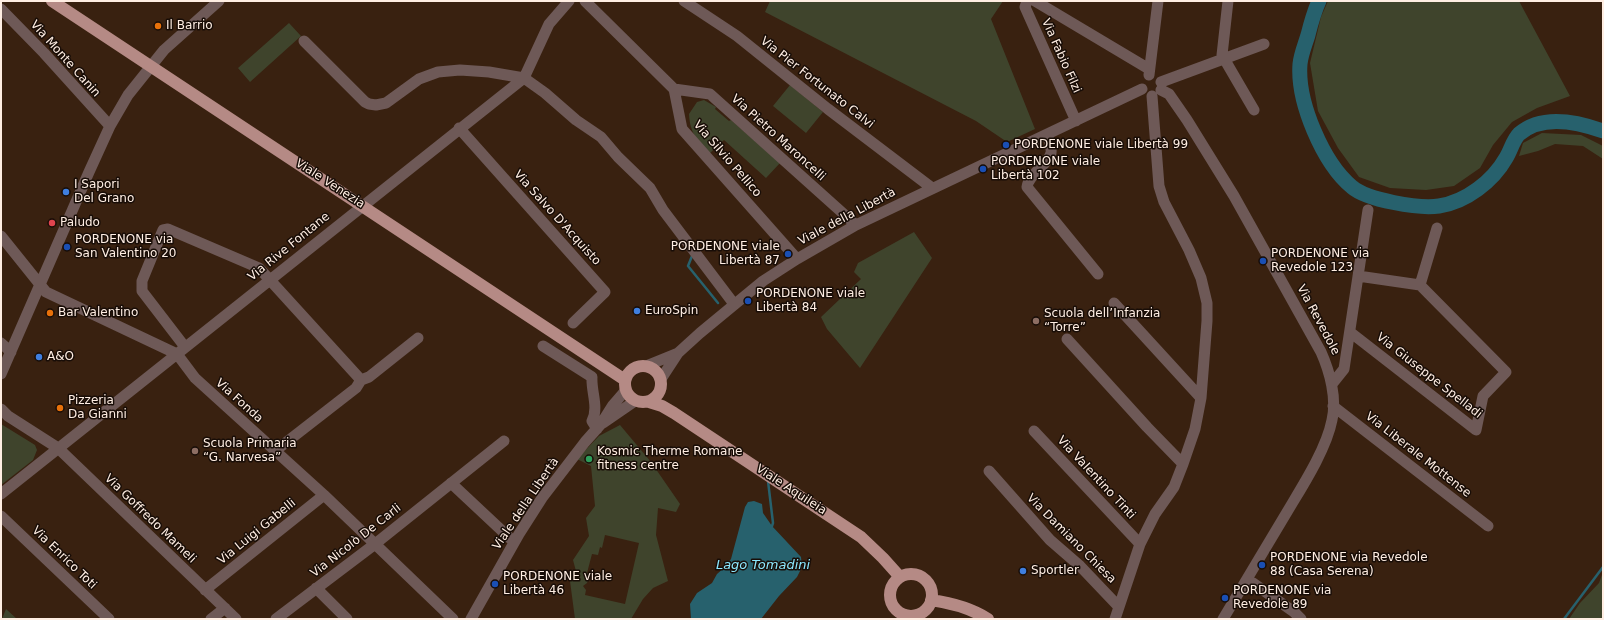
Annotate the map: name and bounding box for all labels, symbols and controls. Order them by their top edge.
street label: Via Fabio Filzi [1038,17,1084,95]
street label: Via Monte Canin [27,18,103,100]
place label: Il Barrio [166,19,213,33]
marker: Il Barrio [153,21,163,31]
street label: Via Pier Fortunato Calvi [757,34,877,132]
street label: Via Pietro Maroncelli [728,92,828,184]
street label: Via Silvio Pellico [690,118,764,200]
place label: PORDENONE viale Libertà 99 [1014,138,1188,152]
marker: PORDENONE viale Libertà 99 [1001,140,1011,150]
place label: PORDENONE viale Libertà 102 [991,155,1100,183]
street label: Viale Venezia [293,156,367,212]
marker: PORDENONE viale Libertà 102 [978,164,988,174]
street label: Via Salvo D'Acquisto [510,167,604,269]
place label: I Sapori Del Grano [74,178,134,206]
street label: Viale della Libertà [796,185,898,249]
marker: I Sapori Del Grano [61,187,71,197]
street label: Via Rive Fontane [245,210,333,284]
place label: Paludo [60,216,100,230]
marker: Paludo [47,218,57,228]
place label: PORDENONE via San Valentino 20 [75,233,176,261]
place label: PORDENONE viale Libertà 87 [671,240,780,268]
marker: PORDENONE via San Valentino 20 [62,242,72,252]
place label: PORDENONE via Revedole 123 [1271,247,1369,275]
marker: PORDENONE viale Libertà 87 [783,249,793,259]
marker: PORDENONE via Revedole 123 [1258,256,1268,266]
street label: Via Revedole [1293,282,1343,358]
place label: PORDENONE viale Libertà 84 [756,287,865,315]
marker: PORDENONE viale Libertà 84 [743,296,753,306]
place label: EuroSpin [645,304,698,318]
place label: Bar Valentino [58,306,138,320]
marker: EuroSpin [632,306,642,316]
place label: Scuola dell’Infanzia “Torre” [1044,307,1160,335]
marker: Bar Valentino [45,308,55,318]
marker: Scuola dell’Infanzia “Torre” [1031,316,1041,326]
street label: Via Giuseppe Spelladi [1373,330,1485,422]
place label: A&O [47,350,74,364]
marker: A&O [34,352,44,362]
street label: Via Fonda [212,376,266,426]
place label: Pizzeria Da Gianni [68,394,127,422]
marker: Pizzeria Da Gianni [55,403,65,413]
street label: Via Liberale Mottense [1362,409,1474,501]
street label: Via Valentino Tinti [1054,434,1138,522]
place label: Scuola Primaria “G. Narvesa” [203,437,297,465]
place label: Kosmic Therme Romane fitness centre [597,445,742,473]
marker: Scuola Primaria “G. Narvesa” [190,446,200,456]
marker: Kosmic Therme Romane fitness centre [584,454,594,464]
street label: Viale della Libertà [490,455,562,553]
street label: Viale Aquileia [753,462,829,518]
street label: Via Goffredo Mameli [101,472,199,566]
street label: Via Damiano Chiesa [1023,491,1119,587]
street label: Via Luigi Gabelli [215,496,299,568]
street label: Via Nicolò De Carli [308,501,404,581]
street label: Via Enrico Toti [29,524,99,592]
place label: PORDENONE via Revedole 88 (Casa Serena) [1270,551,1428,579]
water label: Lago Tomadini [716,558,810,574]
marker: PORDENONE via Revedole 88 (Casa Serena) [1257,560,1267,570]
place label: Sportler [1031,564,1079,578]
marker: Sportler [1018,566,1028,576]
place label: PORDENONE viale Libertà 46 [503,570,612,598]
marker: PORDENONE viale Libertà 46 [490,579,500,589]
place label: PORDENONE via Revedole 89 [1233,584,1331,612]
marker: PORDENONE via Revedole 89 [1220,593,1230,603]

